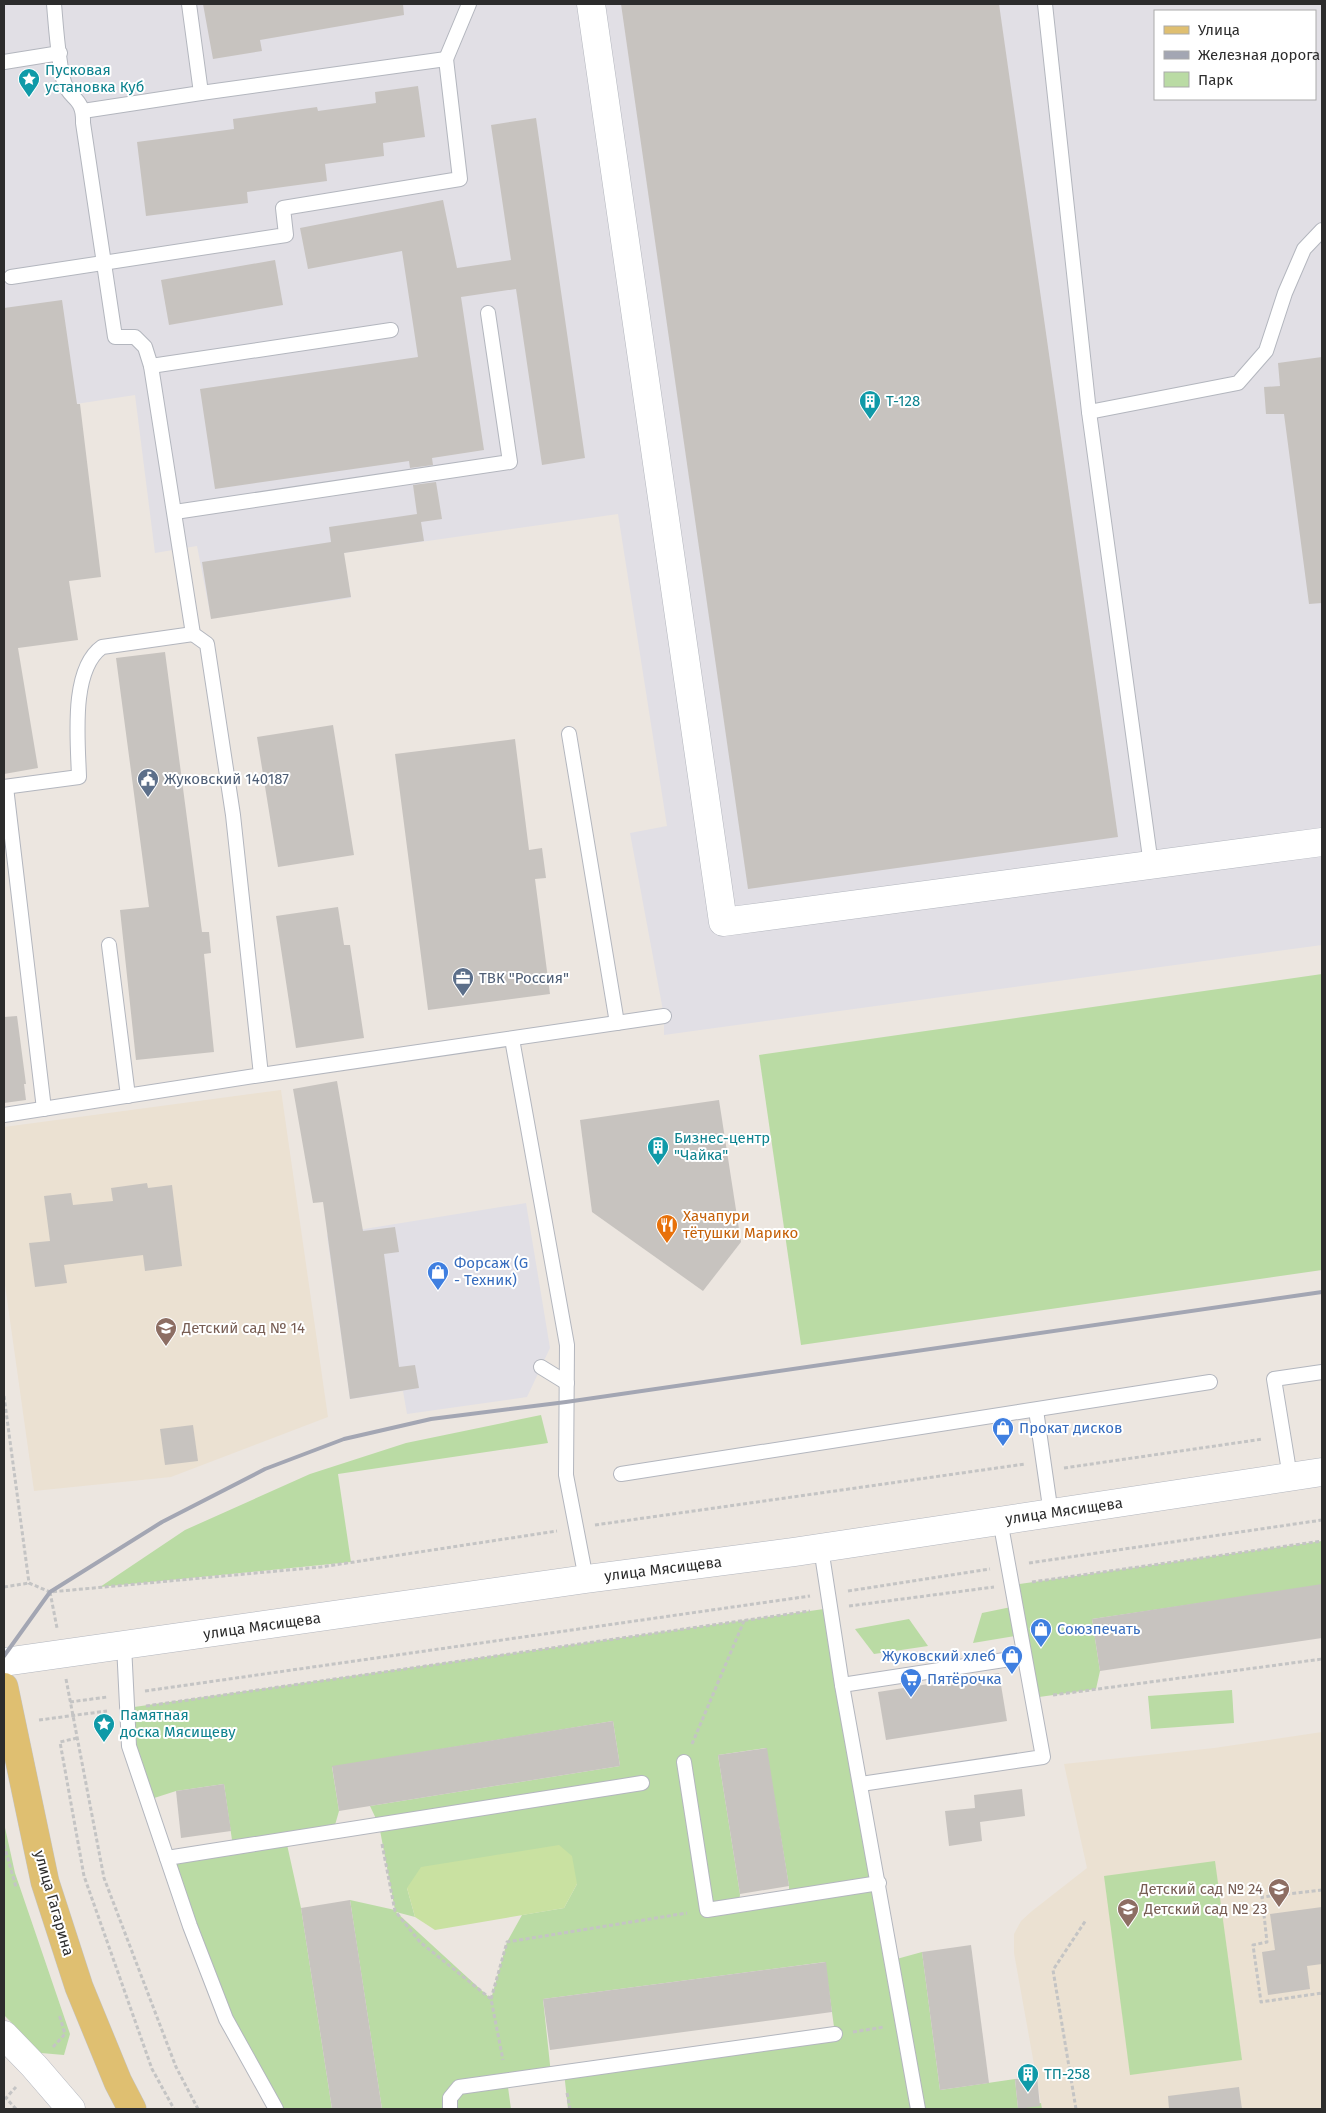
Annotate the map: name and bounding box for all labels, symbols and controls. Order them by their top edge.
legend [1154,10,1316,100]
text: Улица [1198,21,1240,39]
text: Железная дорога [1198,46,1320,64]
place label: Пусковая установка Куб [45,61,144,96]
place icon: Пусковая установка Куб [17,67,41,98]
text: Парк [1198,71,1233,89]
building icon: Т-128 [858,389,882,420]
place label: Т-128 [886,392,920,410]
public building icon: Жуковский 140187 [136,767,160,798]
place label: Жуковский 140187 [164,770,289,788]
office icon: ТВК "Россия" [451,966,475,997]
place label: ТВК "Россия" [479,969,569,987]
place label: Бизнес-центр "Чайка" [674,1129,770,1164]
building icon: Бизнес-центр "Чайка" [646,1135,670,1166]
place label: Хачапури тётушки Марико [683,1207,798,1242]
restaurant icon: Хачапури тётушки Марико [655,1213,679,1244]
place label: Форсаж (G - Техник) [454,1254,528,1289]
shop icon: Форсаж (G - Техник) [426,1260,450,1291]
school or university icon: Детский сад № 14 [154,1316,178,1347]
place label: Детский сад № 14 [181,1319,305,1337]
shop icon: Прокат дисков [991,1416,1015,1447]
place label: Прокат дисков [1019,1419,1122,1437]
street label: улица Мясищева [1004,1494,1124,1528]
street label: улица Мясищева [603,1553,723,1585]
street label: улица Мясищева [202,1609,322,1643]
shop icon: Союзпечать [1029,1617,1053,1648]
place label: Союзпечать [1057,1620,1141,1638]
shop icon: Жуковский хлеб [1000,1644,1024,1675]
place label: Жуковский хлеб [882,1647,996,1665]
supermarket icon: Пятёрочка [899,1667,923,1698]
place label: Пятёрочка [927,1670,1002,1688]
place label: Памятная доска Мясищеву [120,1706,236,1741]
place icon: Памятная доска Мясищеву [92,1712,116,1743]
street label: улица Гагарина [30,1848,78,1958]
school or university icon: Детский сад № 24 [1267,1877,1291,1908]
place label: Детский сад № 24 [1138,1880,1263,1898]
school or university icon: Детский сад № 23 [1116,1897,1140,1928]
place label: Детский сад № 23 [1143,1900,1267,1918]
building icon: ТП-258 [1016,2062,1040,2093]
place label: ТП-258 [1044,2065,1090,2083]

